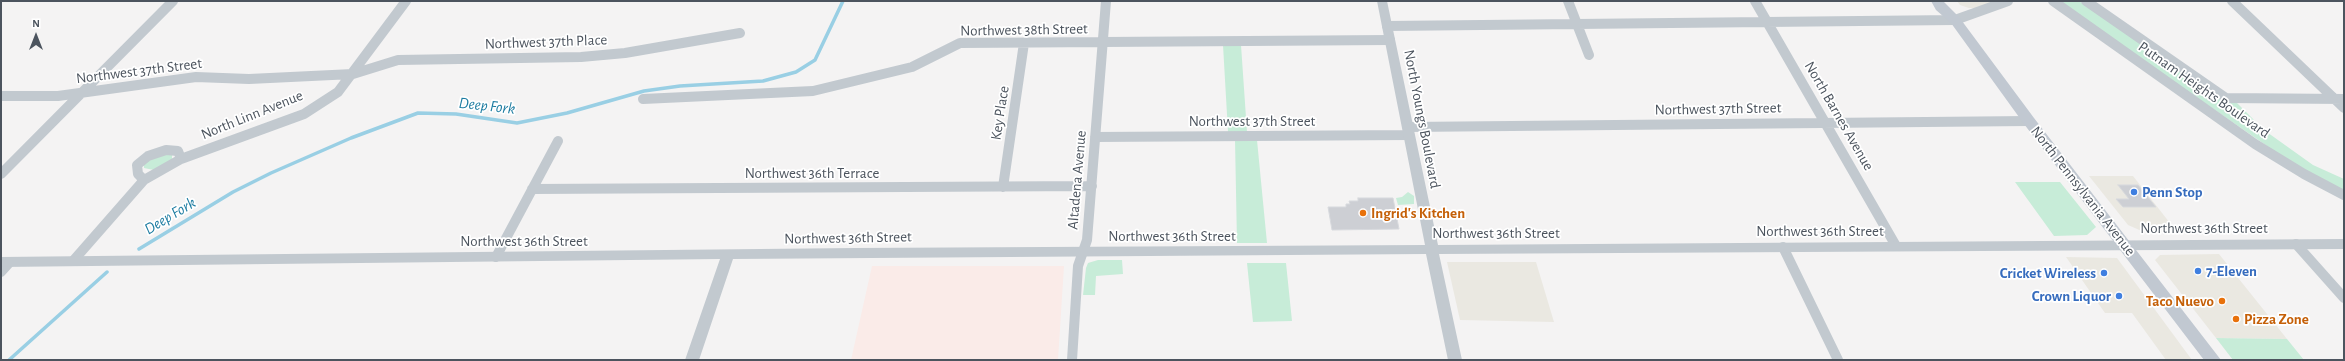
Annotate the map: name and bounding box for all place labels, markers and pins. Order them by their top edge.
place label: Penn Stop [2142,183,2203,201]
marker: Penn Stop [2129,187,2139,197]
place label: Ingrid's Kitchen [1371,204,1465,222]
marker: Ingrid's Kitchen [1358,208,1368,218]
place label: 7-Eleven [2206,262,2257,280]
place label: Cricket Wireless [2000,264,2096,282]
marker: 7-Eleven [2193,266,2203,276]
marker: Cricket Wireless [2099,268,2109,278]
place label: Crown Liquor [2032,287,2111,305]
marker: Crown Liquor [2114,291,2124,301]
place label: Taco Nuevo [2146,292,2214,310]
marker: Taco Nuevo [2217,296,2227,306]
place label: Pizza Zone [2244,310,2309,328]
marker: Pizza Zone [2231,314,2241,324]

